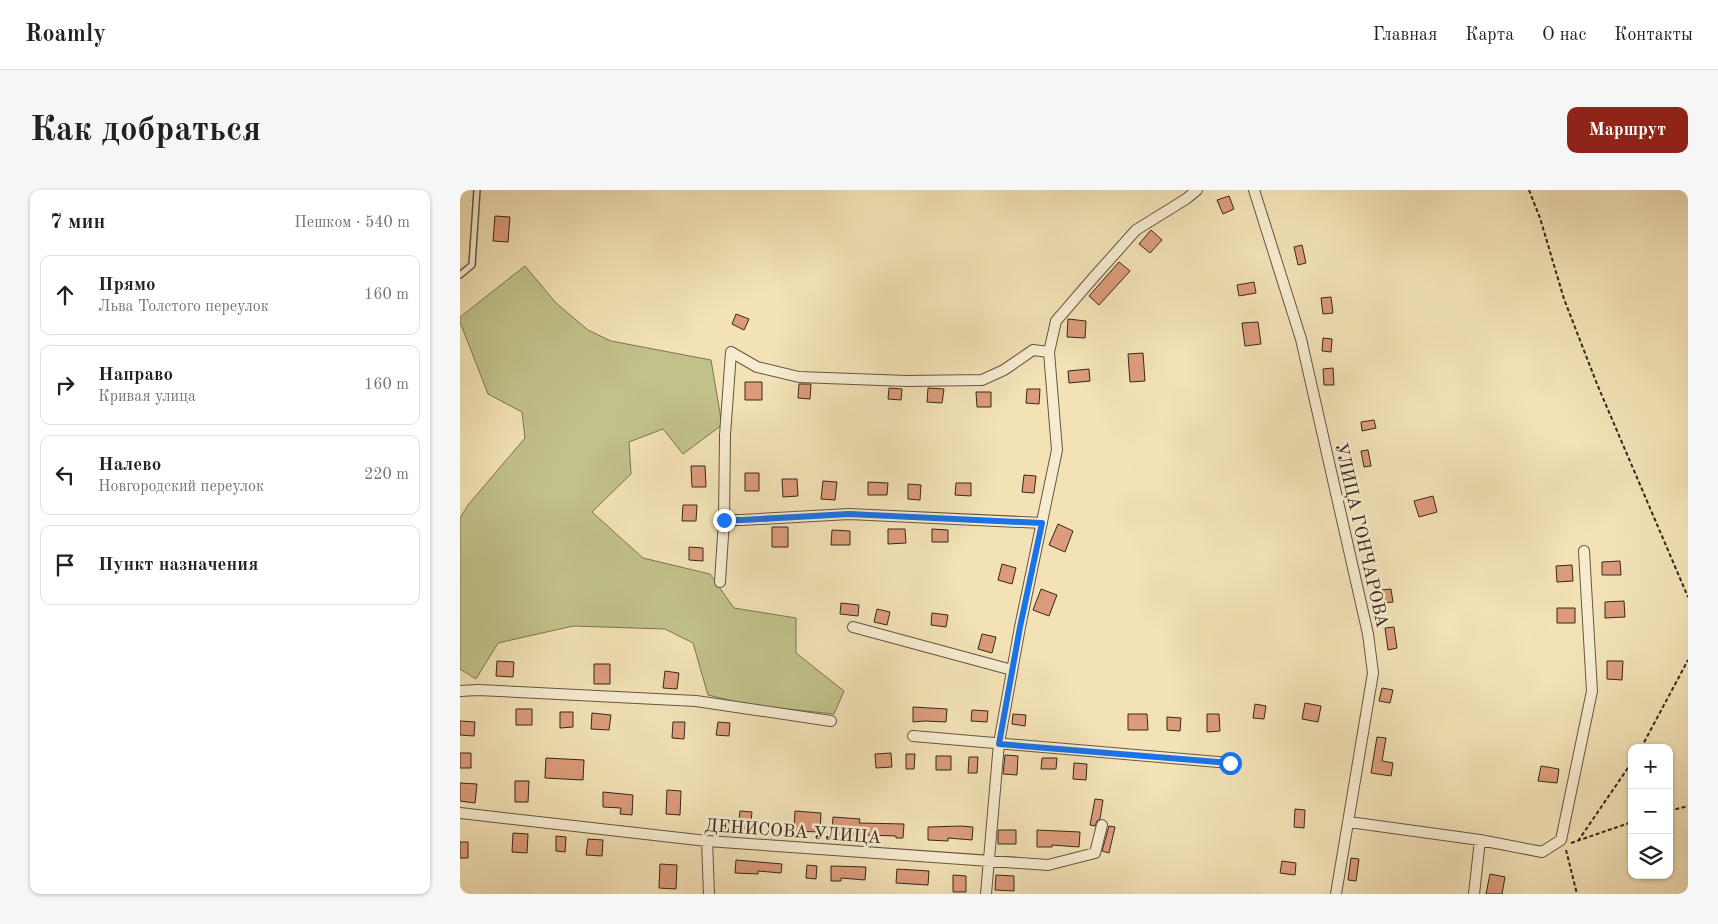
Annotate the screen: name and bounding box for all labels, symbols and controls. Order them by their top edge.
text: Roamly [25,23,106,47]
text: Главная [1373,26,1437,44]
text: Карта [1465,26,1514,44]
text: О нас [1542,26,1586,44]
text: Контакты [1614,26,1693,44]
button: Маршрут [1567,107,1688,153]
text: Как добраться [30,113,261,148]
text: 7 мин [50,212,105,233]
text: Пешком · 540 m [294,215,410,231]
text: Прямо [98,276,156,295]
icon: ahead [51,281,79,309]
text: 160 m [364,287,409,303]
text: Льва Толстого переулок [98,299,269,315]
text: Направо [98,366,173,385]
icon: right [51,371,79,399]
text: 160 m [364,377,409,393]
text: Кривая улица [98,389,196,405]
street label: УЛИЦА ГОНЧАРОВА [1331,441,1391,630]
text: Налево [98,456,161,475]
icon: left [51,461,79,489]
text: 220 m [364,467,409,483]
text: Новгородский переулок [98,479,264,495]
route end [713,509,736,532]
icon: arrive [51,551,79,579]
text: Пункт назначения [98,556,258,575]
map controls [1628,744,1673,879]
button: + [1628,744,1673,789]
route start [1219,752,1242,775]
button: − [1628,789,1673,834]
street label: ДЕНИСОВА УЛИЦА [704,817,882,847]
button: layers [1628,834,1673,879]

